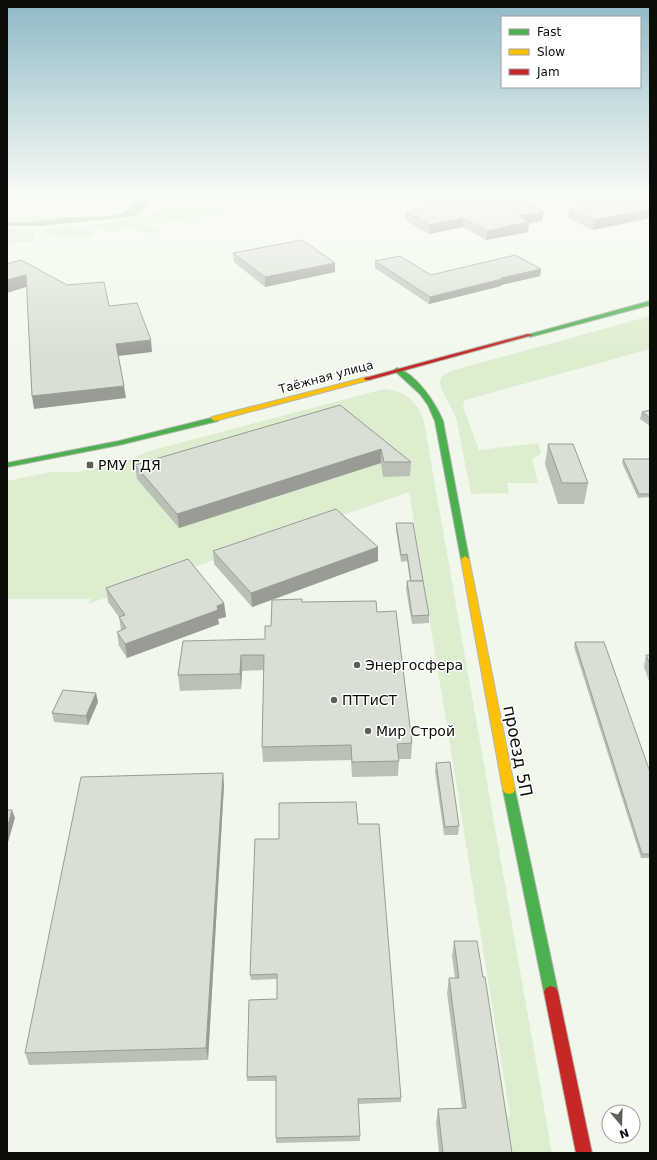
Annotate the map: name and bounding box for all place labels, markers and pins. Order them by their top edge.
place label: РМУ ГДЯ [98,457,161,473]
marker: РМУ ГДЯ [85,460,95,470]
place label: Энергосфера [365,657,463,673]
marker: Энергосфера [352,660,362,670]
place label: ПТТиСТ [342,692,398,708]
marker: ПТТиСТ [329,695,339,705]
place label: Мир Строй [376,723,455,739]
marker: Мир Строй [363,726,373,736]

